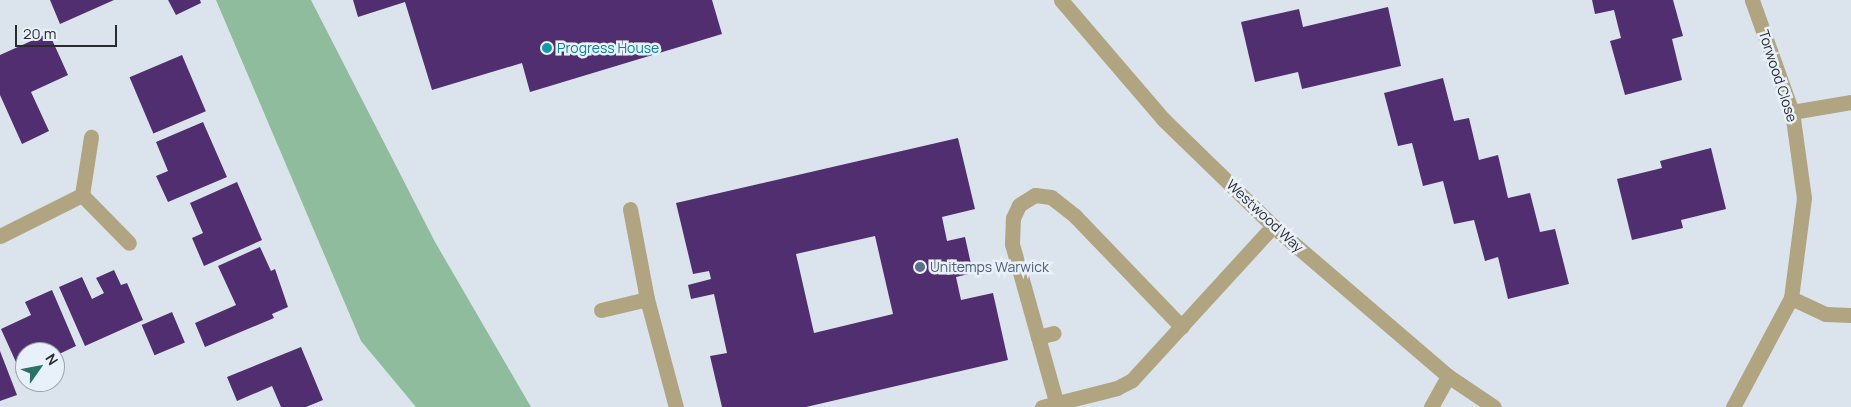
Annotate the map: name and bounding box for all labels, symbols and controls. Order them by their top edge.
scale bar [18,15,120,47]
text: 20 m [23,23,56,44]
street label: Torwood Close [1755,28,1801,124]
place label: Progress House [557,40,659,56]
marker: Progress House [541,42,553,54]
street label: Westwood Way [1223,176,1307,256]
place label: Unitemps Warwick [930,259,1049,275]
marker: Unitemps Warwick [914,261,926,273]
north arrow [15,342,65,392]
text: N [41,350,63,368]

